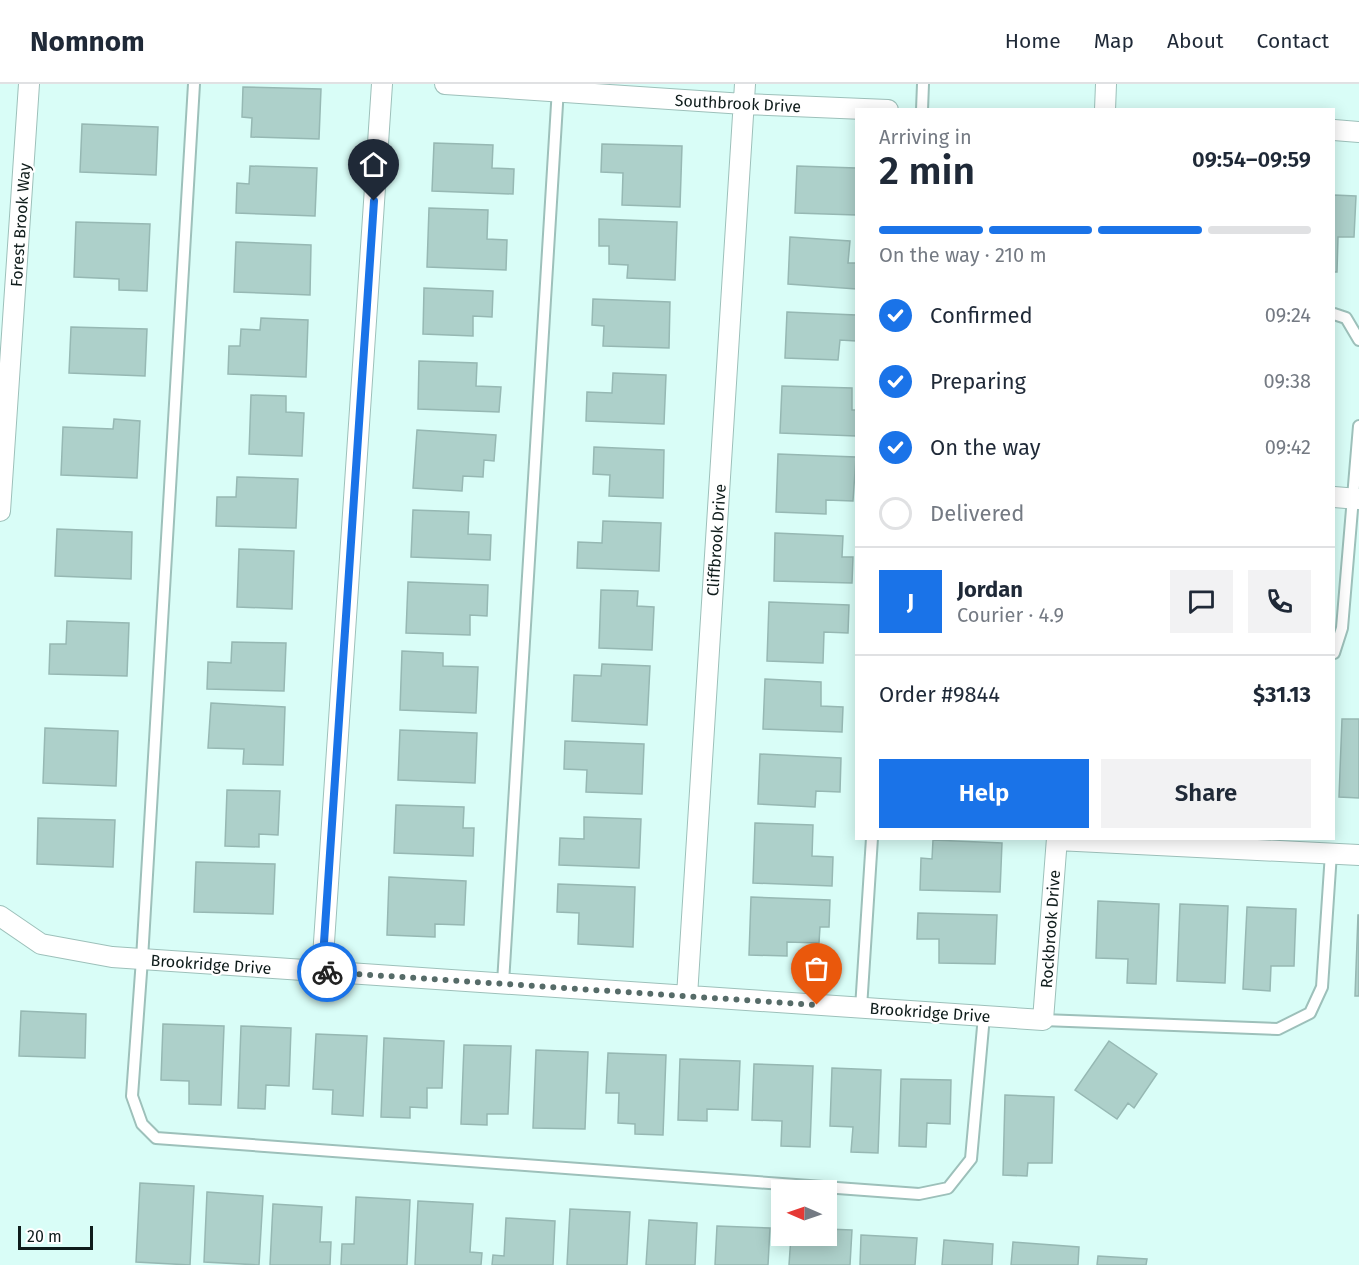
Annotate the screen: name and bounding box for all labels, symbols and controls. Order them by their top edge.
text: Nomnom [30,25,145,58]
text: Home [1005,28,1061,54]
text: Map [1094,28,1134,54]
text: About [1167,28,1224,54]
text: Contact [1257,28,1329,54]
street label: Southbrook Drive [674,91,802,116]
text: Arriving in [879,125,972,149]
pin [348,139,399,201]
text: 09:54–09:59 [1192,146,1311,173]
icon: home [357,148,390,181]
text: 2 min [879,148,975,194]
street label: Forest Brook Way [7,162,34,288]
text: On the way · 210 m [879,243,1047,267]
icon: check [879,299,912,332]
text: Confirmed [930,302,1033,329]
text: 09:24 [1265,303,1311,327]
icon: check [879,365,912,398]
text: Preparing [930,368,1026,395]
text: 09:38 [1264,369,1311,393]
icon: check [879,431,912,464]
text: On the way [930,434,1041,461]
text: 09:42 [1265,435,1311,459]
street label: Cliffbrook Drive [703,483,730,597]
text: Delivered [930,500,1025,527]
button: chat [1170,570,1233,633]
button: phone [1248,570,1311,633]
text: Jordan [957,576,1023,603]
text: J [907,588,914,615]
text: Courier · 4.9 [957,603,1064,627]
text: Order #9844 [879,681,1000,708]
text: $31.13 [1253,681,1311,708]
button: Help [879,759,1089,828]
button: Share [1101,759,1311,828]
street label: Rockbrook Drive [1037,869,1064,989]
courier [297,942,357,1002]
pin [791,943,842,1005]
street label: Brookridge Drive [150,951,272,978]
icon: bag [800,952,833,985]
icon: bike [311,956,344,989]
street label: Brookridge Drive [869,999,991,1026]
north arrow [771,1180,837,1246]
map controls [771,1180,837,1246]
scale bar [18,1223,93,1250]
text: 20 m [27,1227,62,1246]

